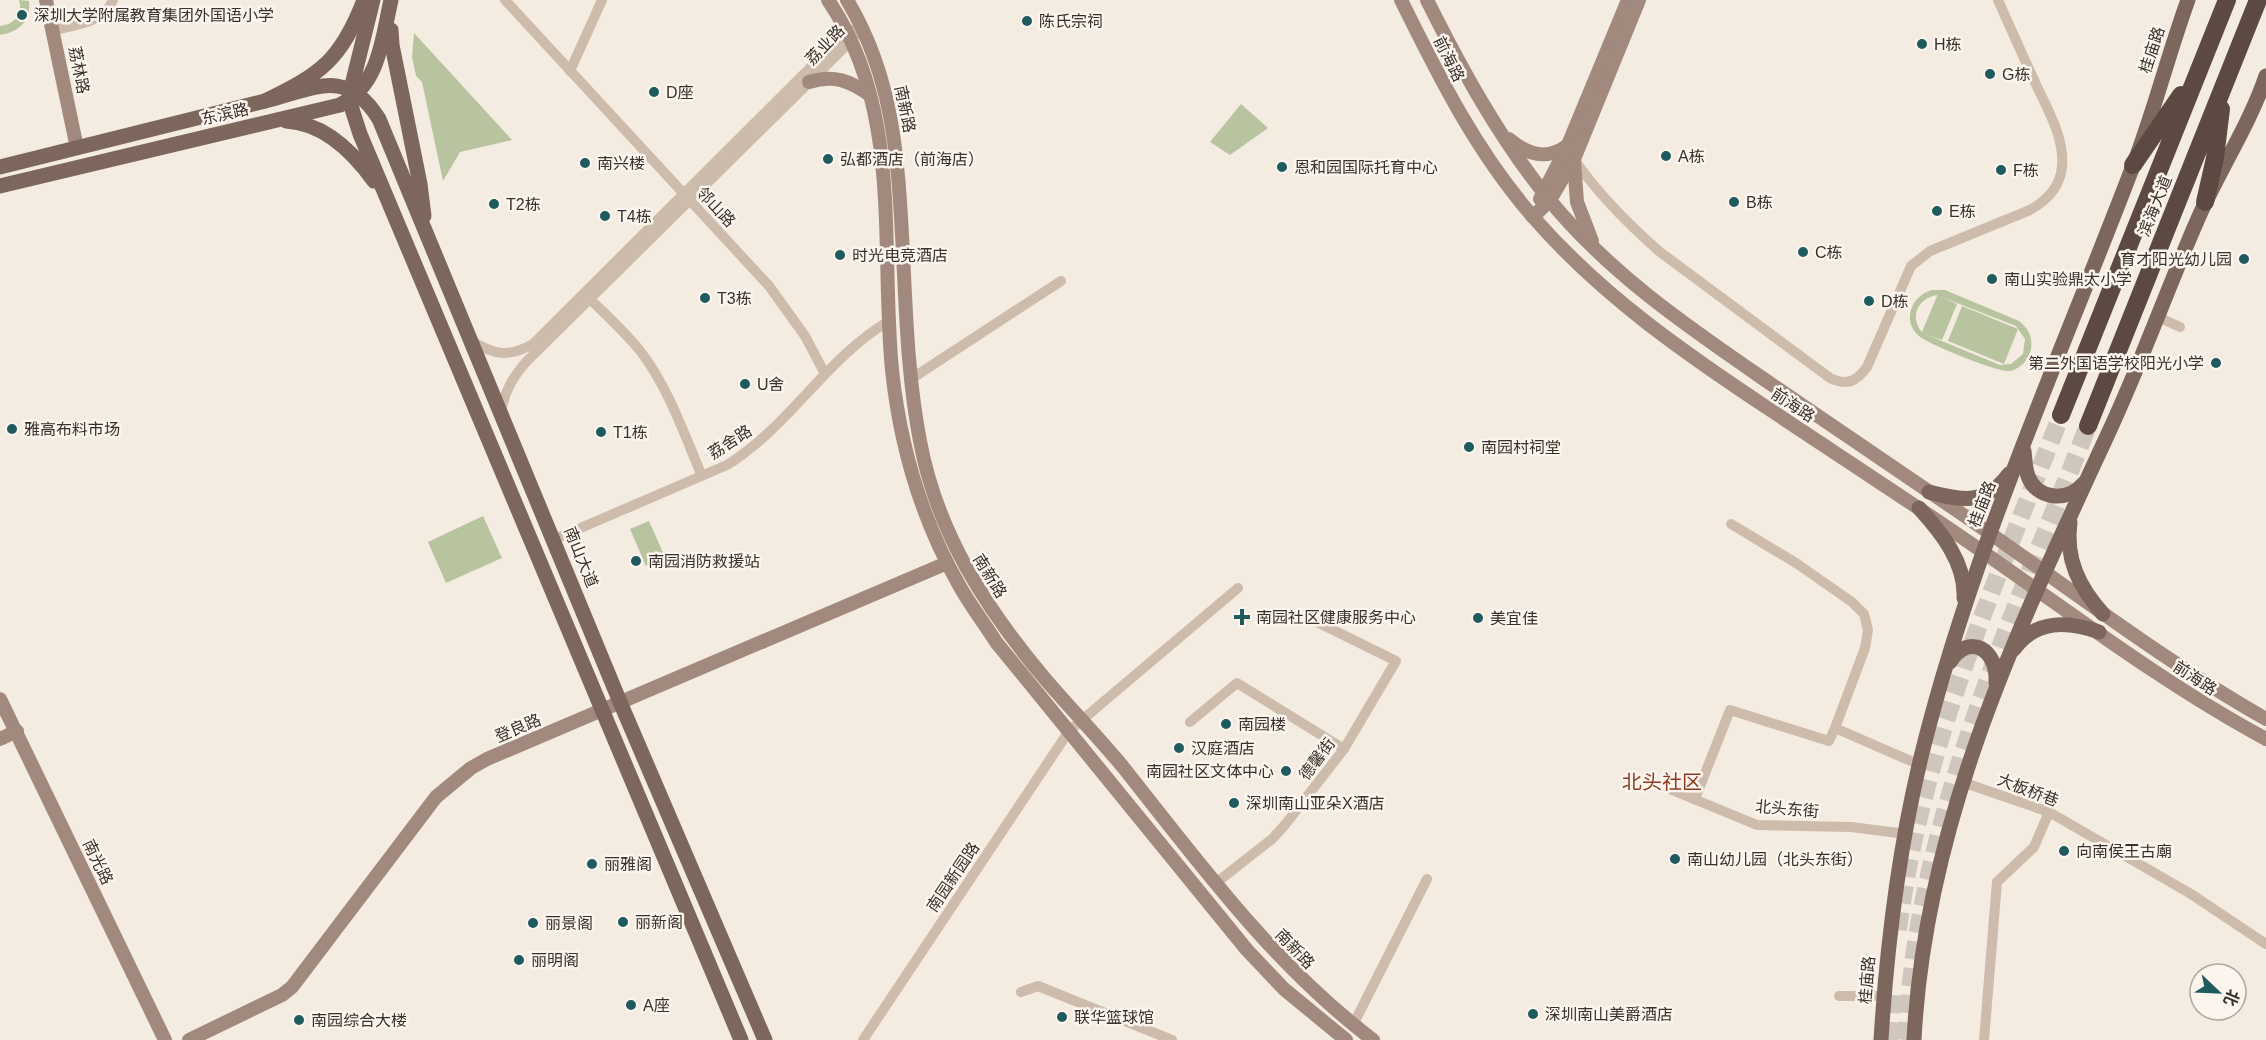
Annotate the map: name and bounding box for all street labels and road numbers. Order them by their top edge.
street label: 荔业路 [802,22,848,68]
street label: 桂庙路 [2136,25,2168,75]
street label: 前海路 [1431,34,1467,84]
street label: 荔林路 [66,45,92,95]
street label: 南新路 [892,84,918,134]
street label: 东滨路 [200,100,250,128]
street label: 滨海大道 [2135,173,2175,239]
street label: 邻山路 [693,184,739,230]
street label: 前海路 [1768,385,1818,425]
street label: 荔舍路 [705,422,755,462]
street label: 桂庙路 [1965,479,1999,529]
street label: 南山大道 [561,524,601,590]
street label: 南新路 [970,551,1010,601]
street label: 前海路 [2170,658,2220,698]
street label: 登良路 [493,711,543,745]
street label: 德馨街 [1296,735,1338,783]
street label: 大板桥巷 [1995,771,2061,809]
street label: 北头东街 [1754,798,1820,820]
street label: 南光路 [80,837,116,887]
street label: 南园新园路 [924,839,982,915]
street label: 南新路 [1272,926,1318,972]
street label: 桂庙路 [1856,955,1878,1005]

